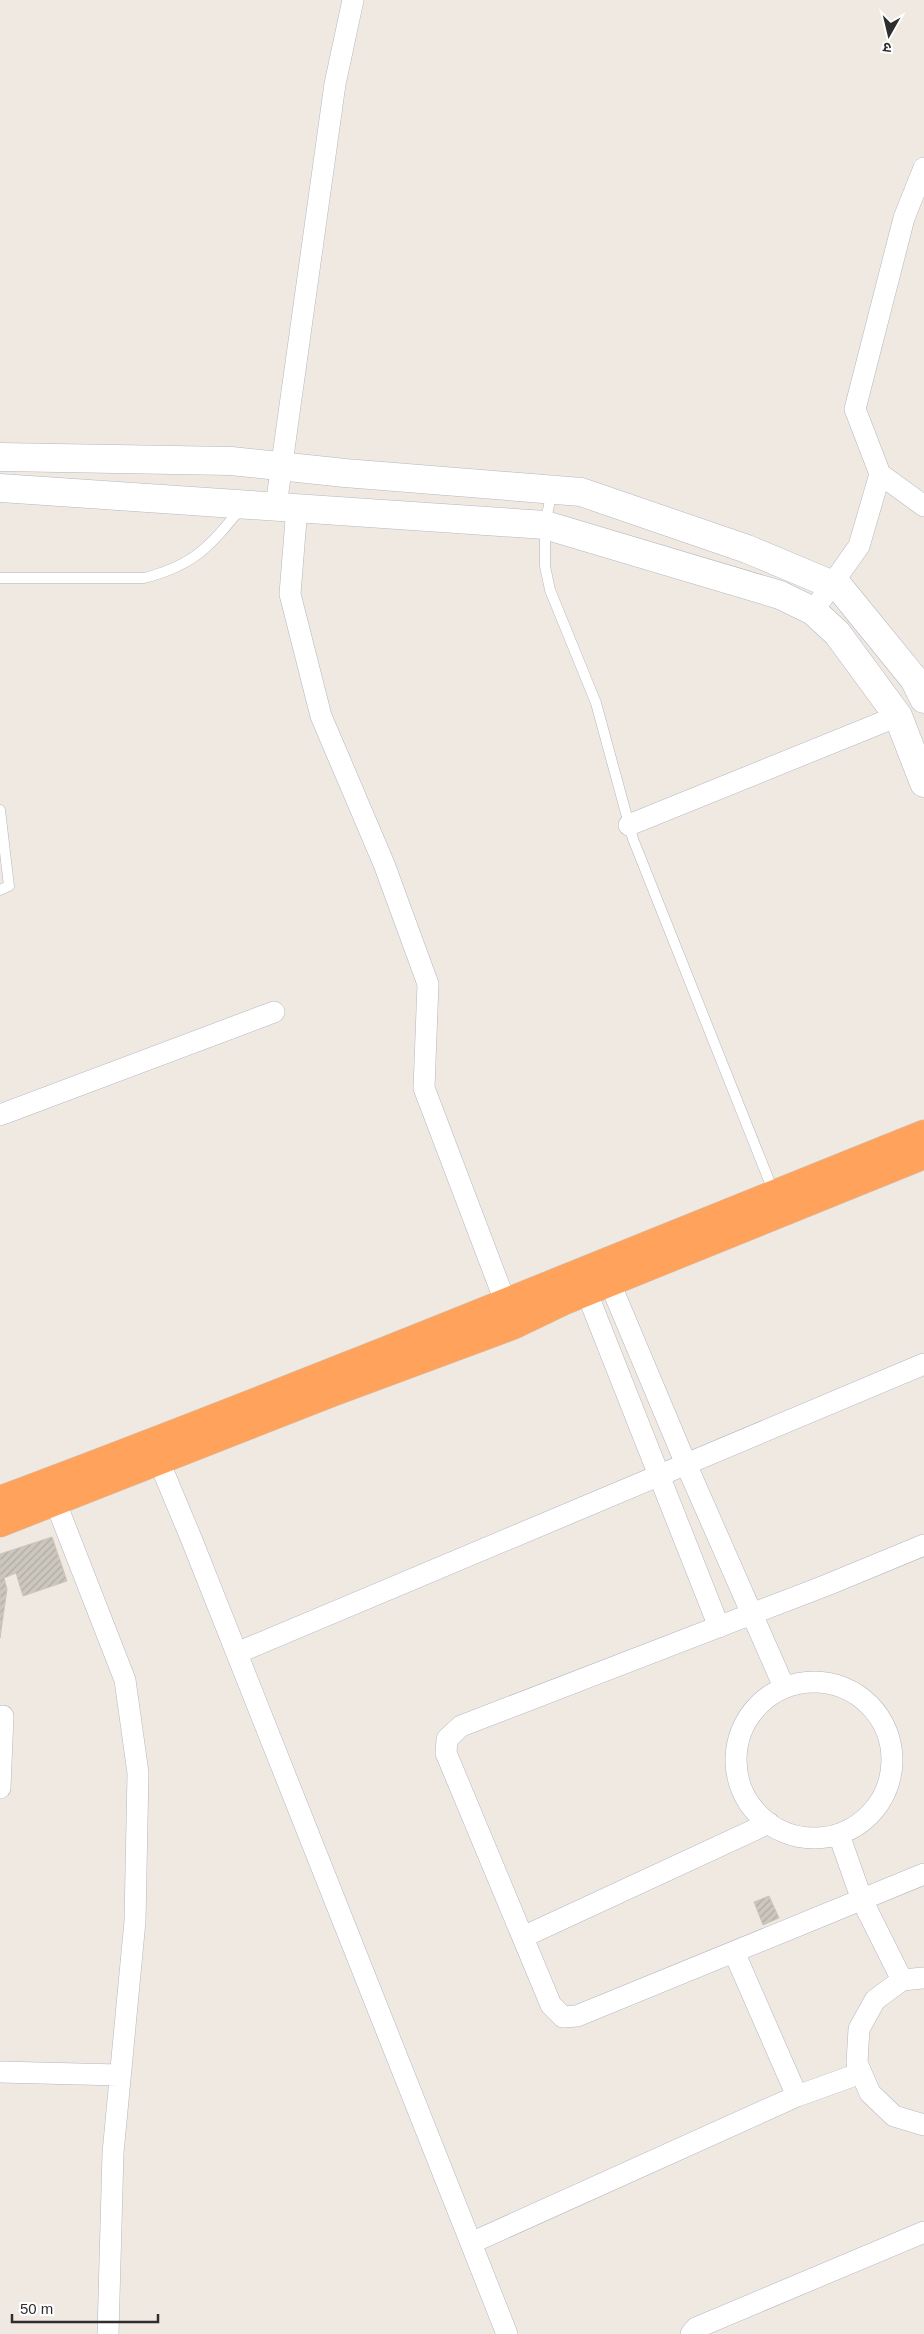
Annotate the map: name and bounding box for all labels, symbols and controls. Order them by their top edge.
north arrow [864,10,914,60]
text: उ [881,39,892,56]
scale bar [12,2292,159,2324]
text: 50 m [20,2300,53,2317]

